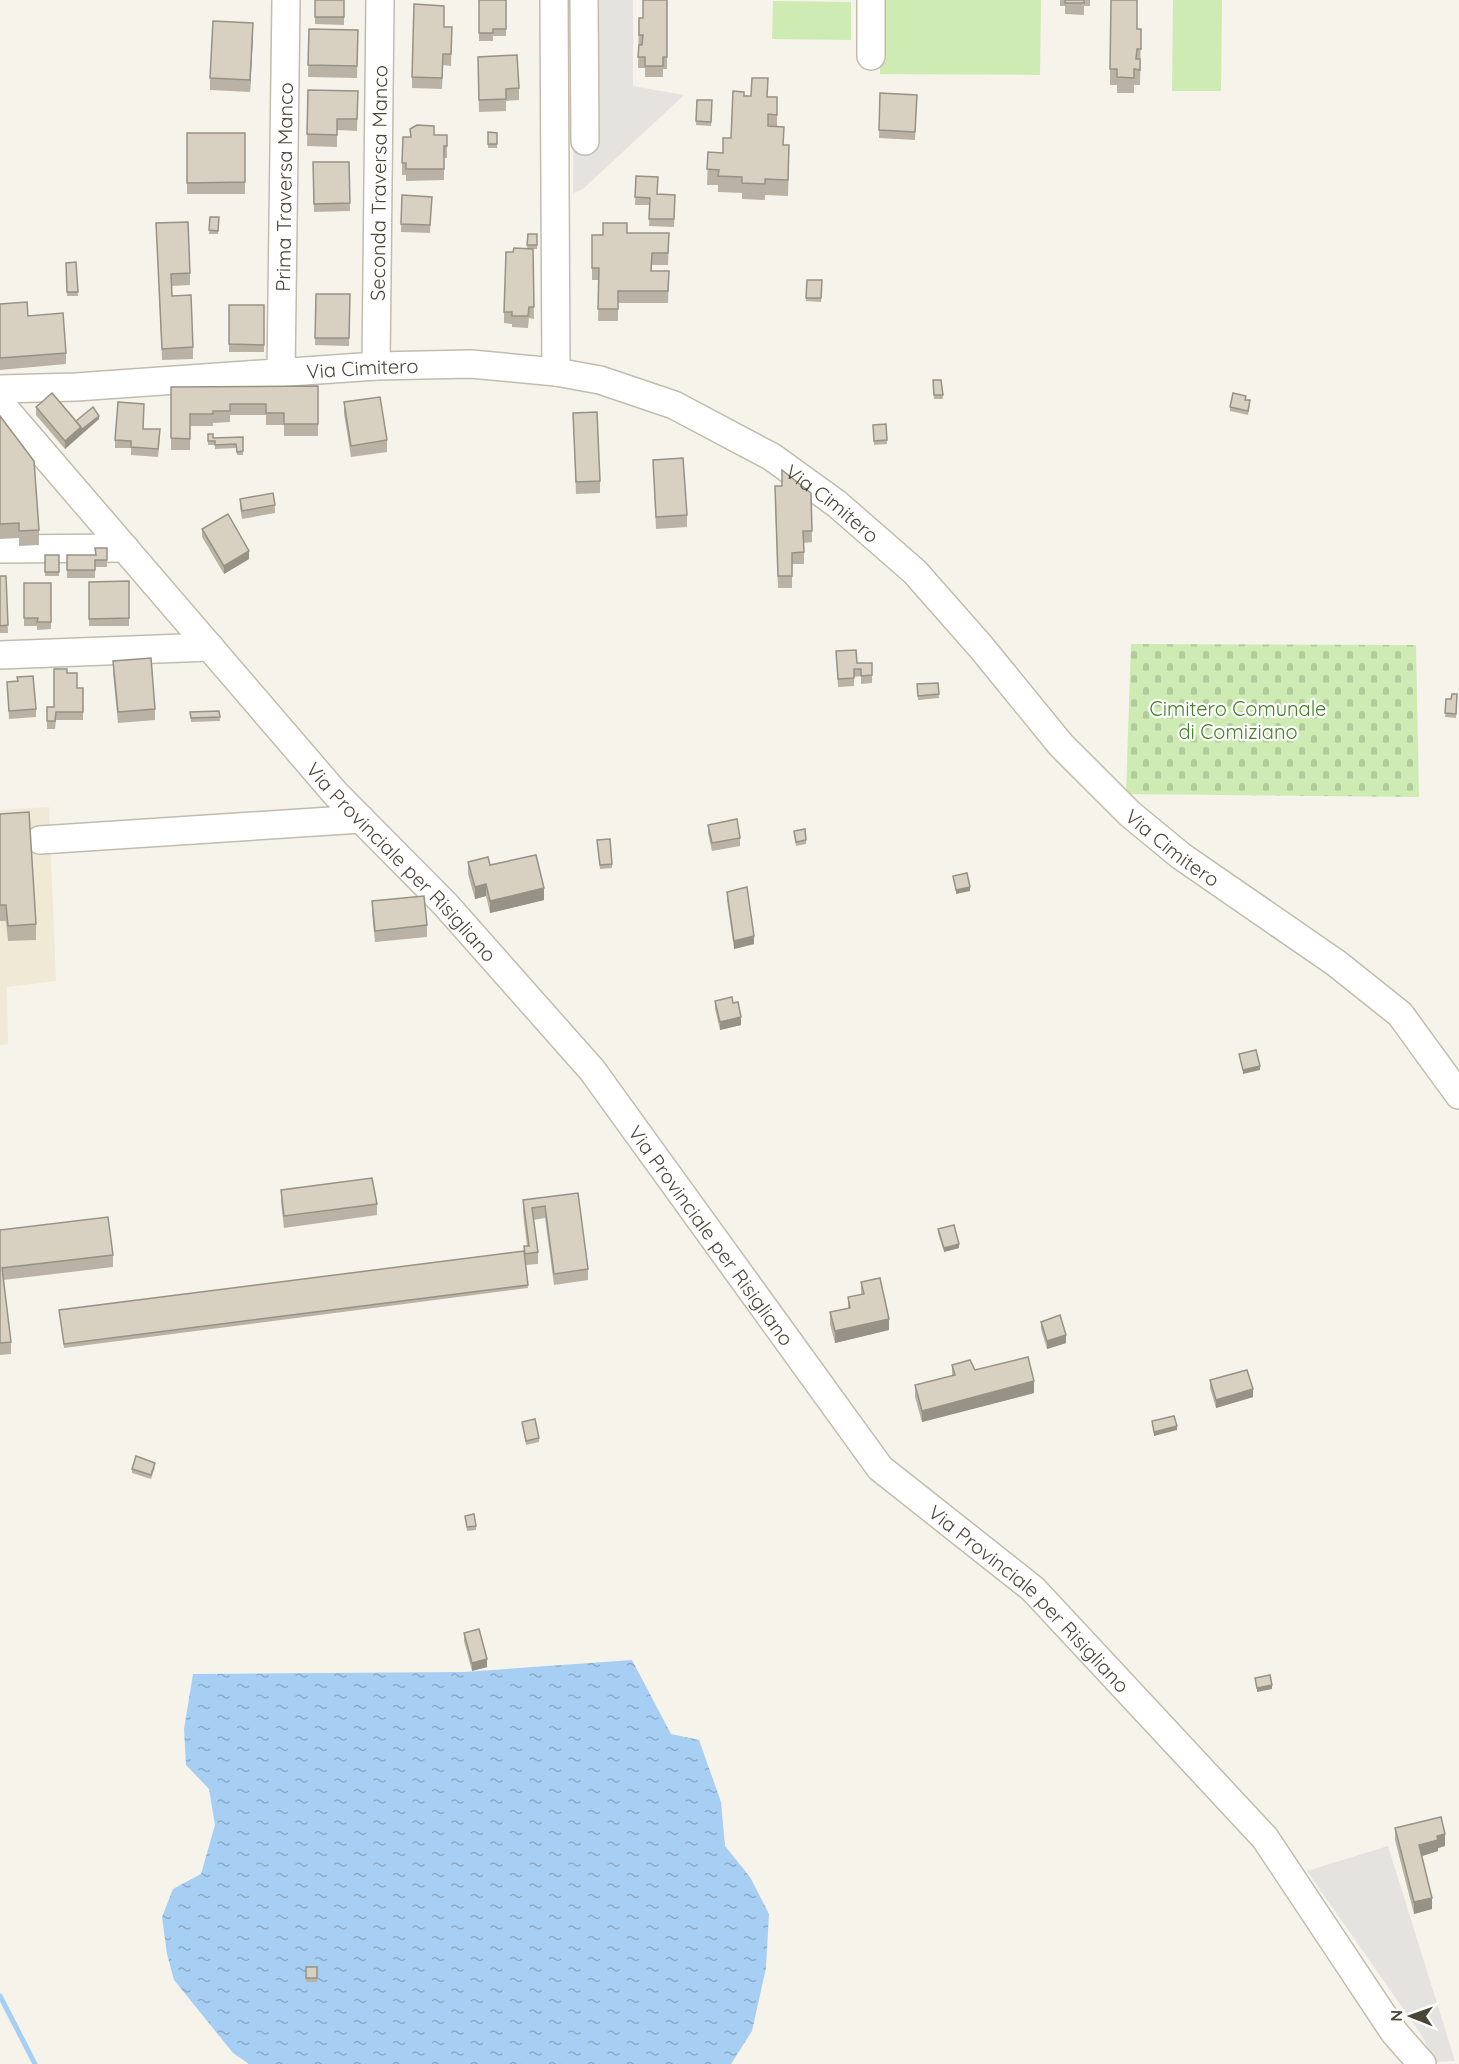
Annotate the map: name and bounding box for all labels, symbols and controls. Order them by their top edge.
street label: Seconda Traversa Manco [364,65,392,301]
street label: Prima Traversa Manco [270,82,297,292]
street label: Via Cimitero [305,353,419,383]
street label: Via Cimitero [781,459,884,548]
park label: Cimitero Comunale di Comiziano [1150,696,1326,744]
street label: Via Provinciale per Risigliano [301,757,502,967]
street label: Via Cimitero [1121,803,1225,892]
street label: Via Provinciale per Risigliano [623,1120,800,1350]
street label: Via Provinciale per Risigliano [924,1499,1135,1697]
north arrow [1381,1986,1441,2046]
text: N [1386,2010,1406,2022]

